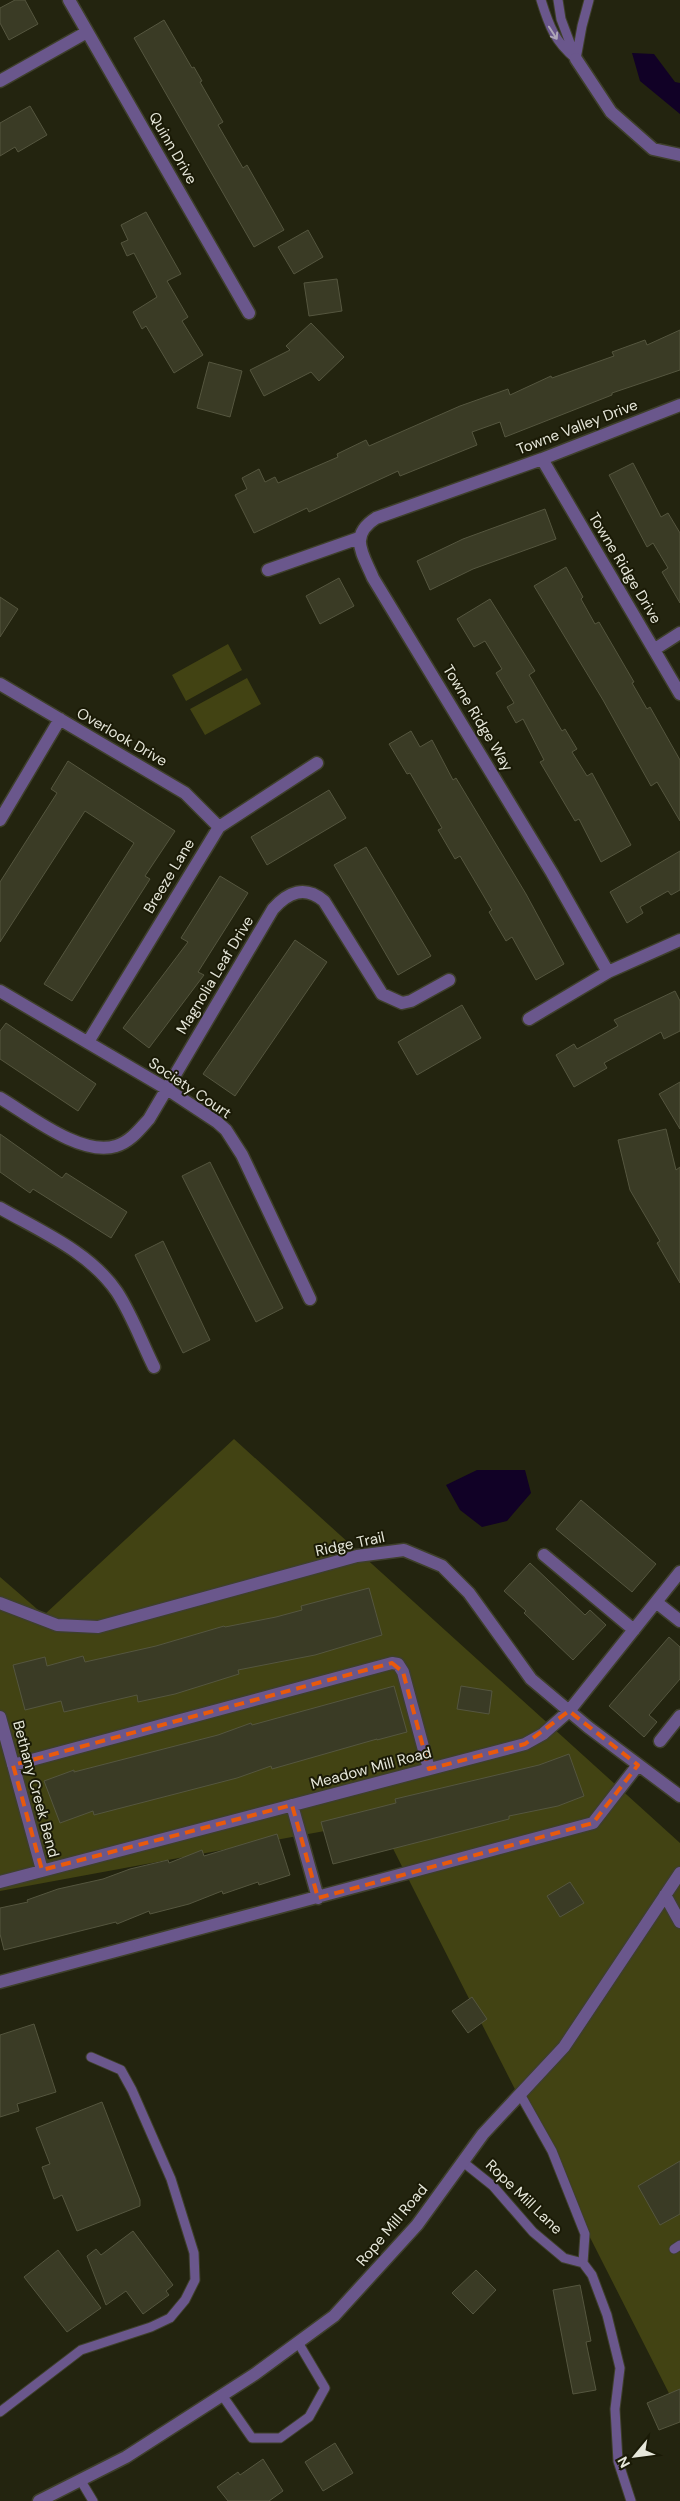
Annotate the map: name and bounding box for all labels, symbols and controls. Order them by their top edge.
one-way arrow [549,25,559,39]
street label: Quinn Drive [144,108,202,188]
street label: Towne Valley Drive [513,395,641,459]
street label: Towne Ridge Drive [584,509,666,627]
street label: Towne Ridge Way [438,661,518,775]
street label: Overlook Drive [73,703,171,771]
street label: Breeze Lane [139,835,199,917]
street label: Magnolia Leaf Drive [172,912,258,1038]
street label: Society Court [145,1053,235,1123]
street label: Ridge Trail [313,1527,387,1561]
street label: Bethany Creek Bend [8,1718,64,1860]
street label: Meadow Mill Road [308,1742,434,1794]
street label: Rope Mill Lane [481,2155,567,2239]
street label: Rope Mill Road [352,2180,432,2270]
north arrow [610,2431,660,2481]
text: N [613,2453,634,2471]

